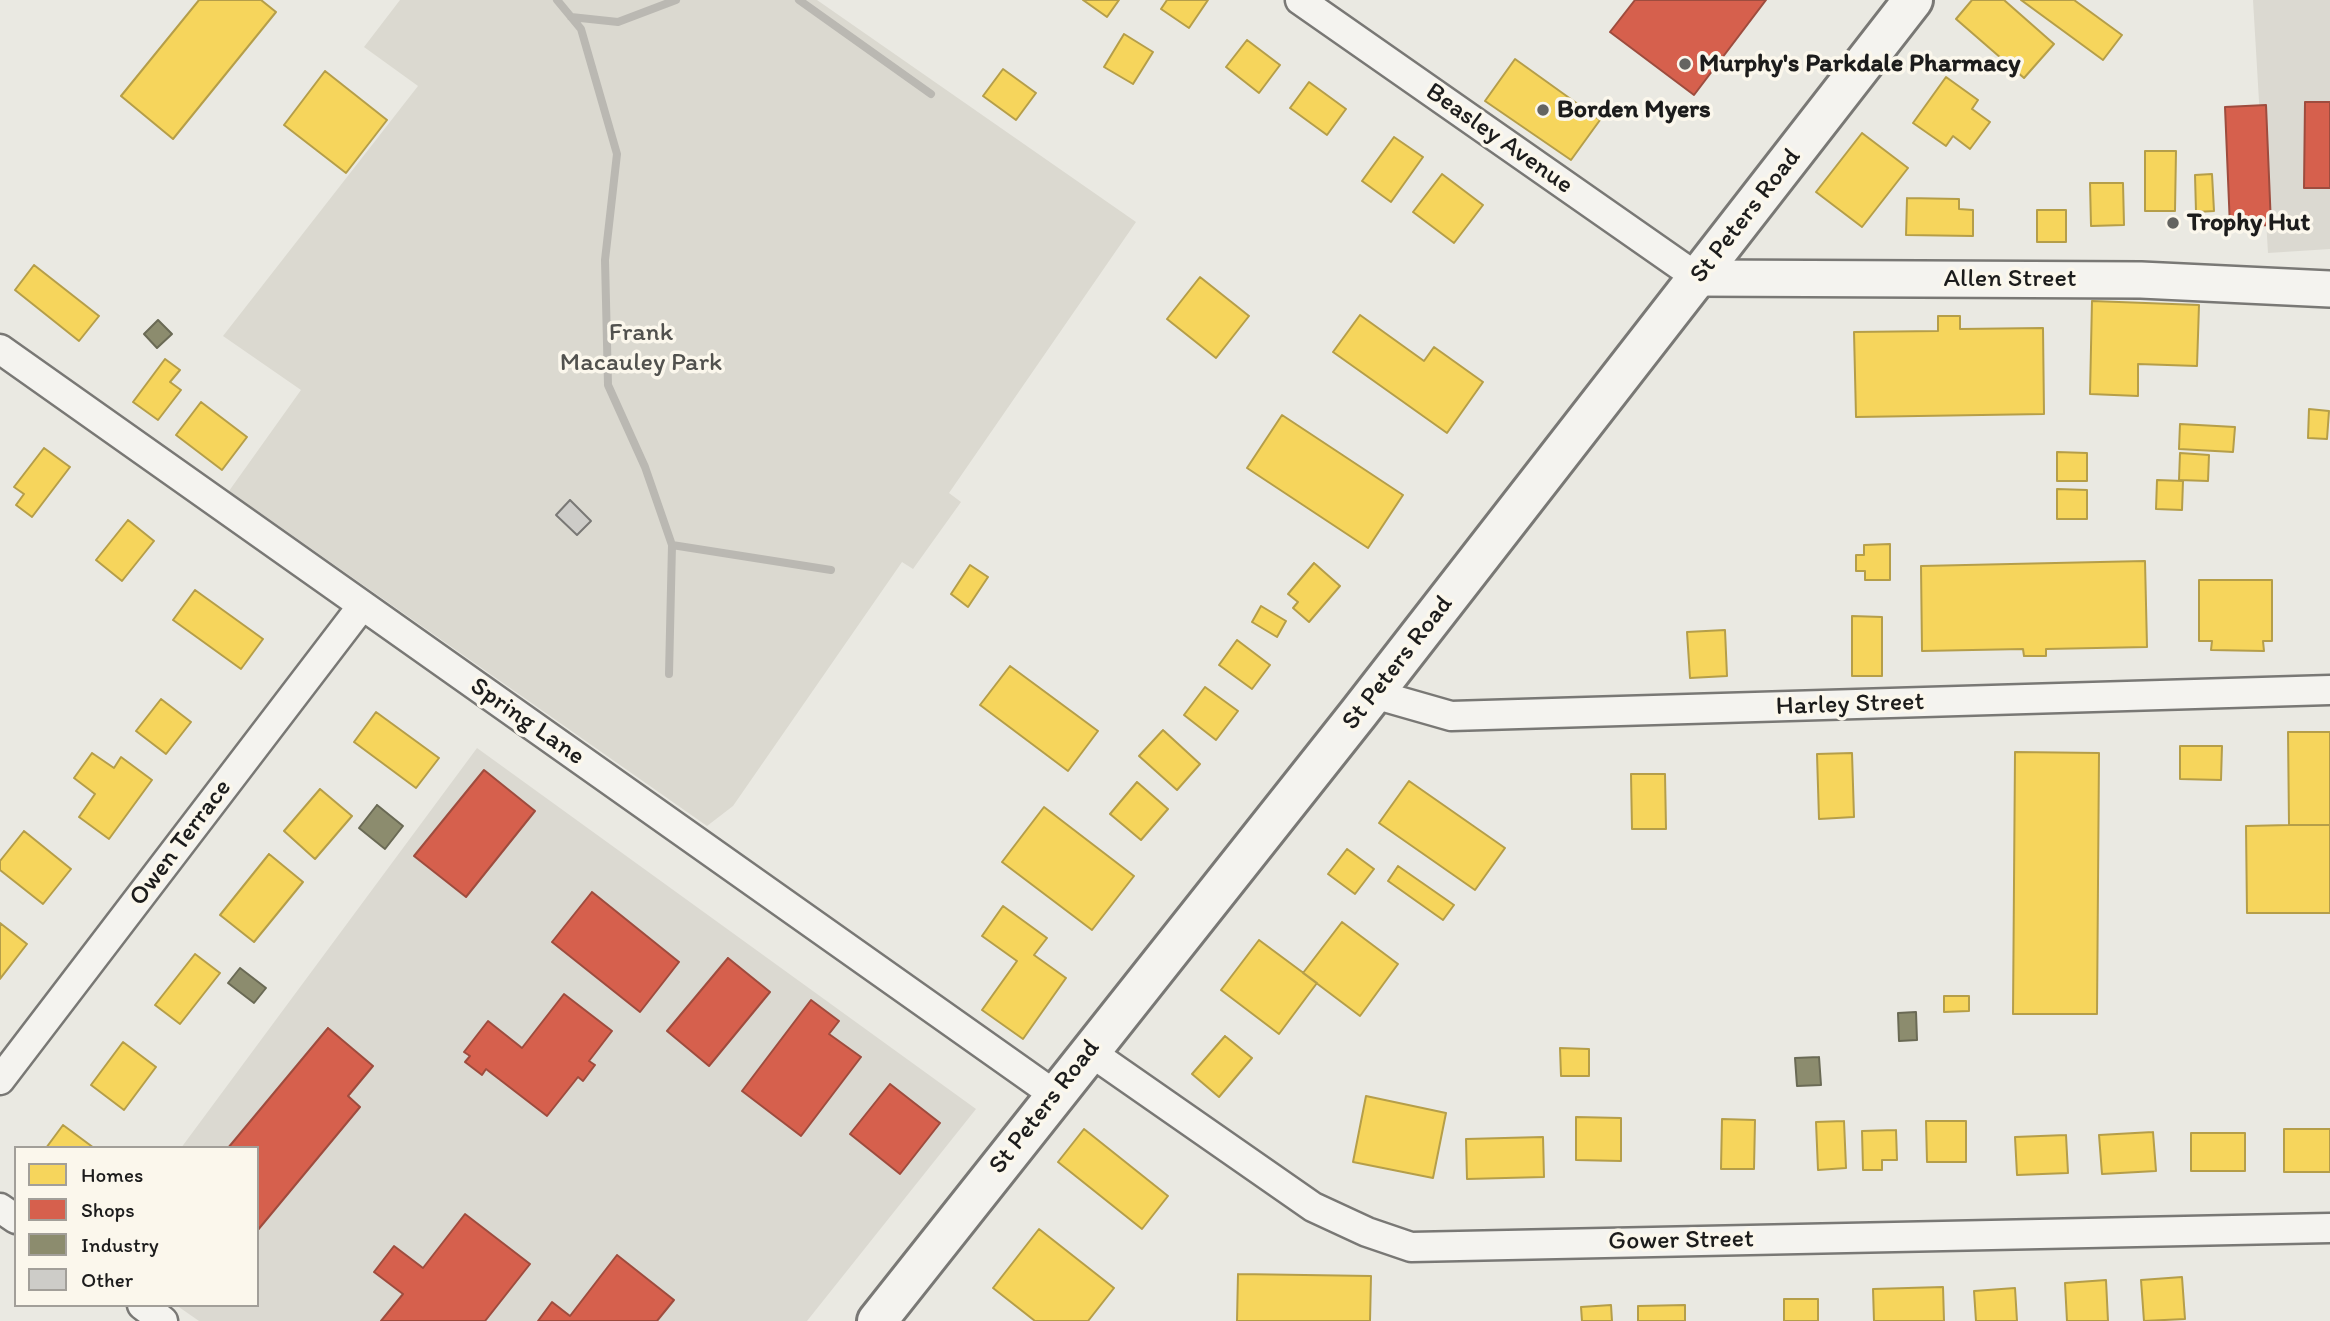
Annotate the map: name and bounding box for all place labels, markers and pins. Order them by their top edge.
place label: Murphy's Parkdale Pharmacy [1699,48,2020,80]
marker: Murphy's Parkdale Pharmacy [1677,56,1693,72]
place label: Borden Myers [1557,94,1711,126]
marker: Borden Myers [1535,102,1551,118]
place label: Trophy Hut [2187,207,2310,239]
marker: Trophy Hut [2165,215,2181,231]

